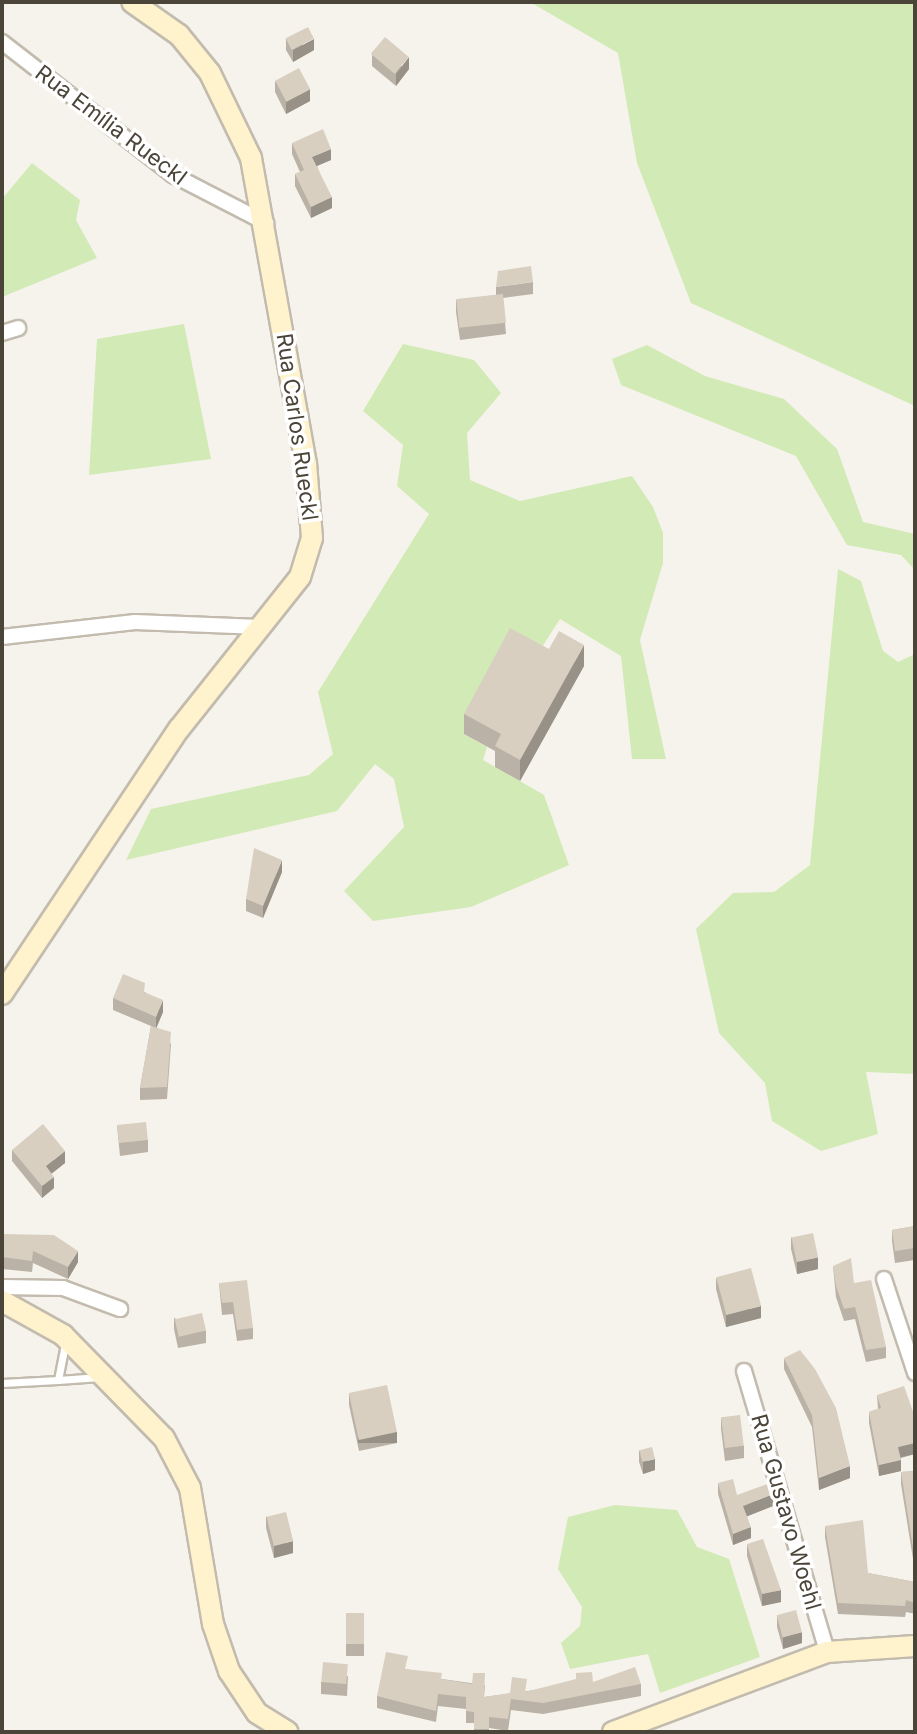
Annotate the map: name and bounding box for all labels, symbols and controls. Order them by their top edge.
street label: Rua Emília Rueckl [30,59,192,191]
street label: Rua Carlos Rueckl [271,332,323,522]
street label: Rua Gustavo Woehl [745,1411,827,1613]

